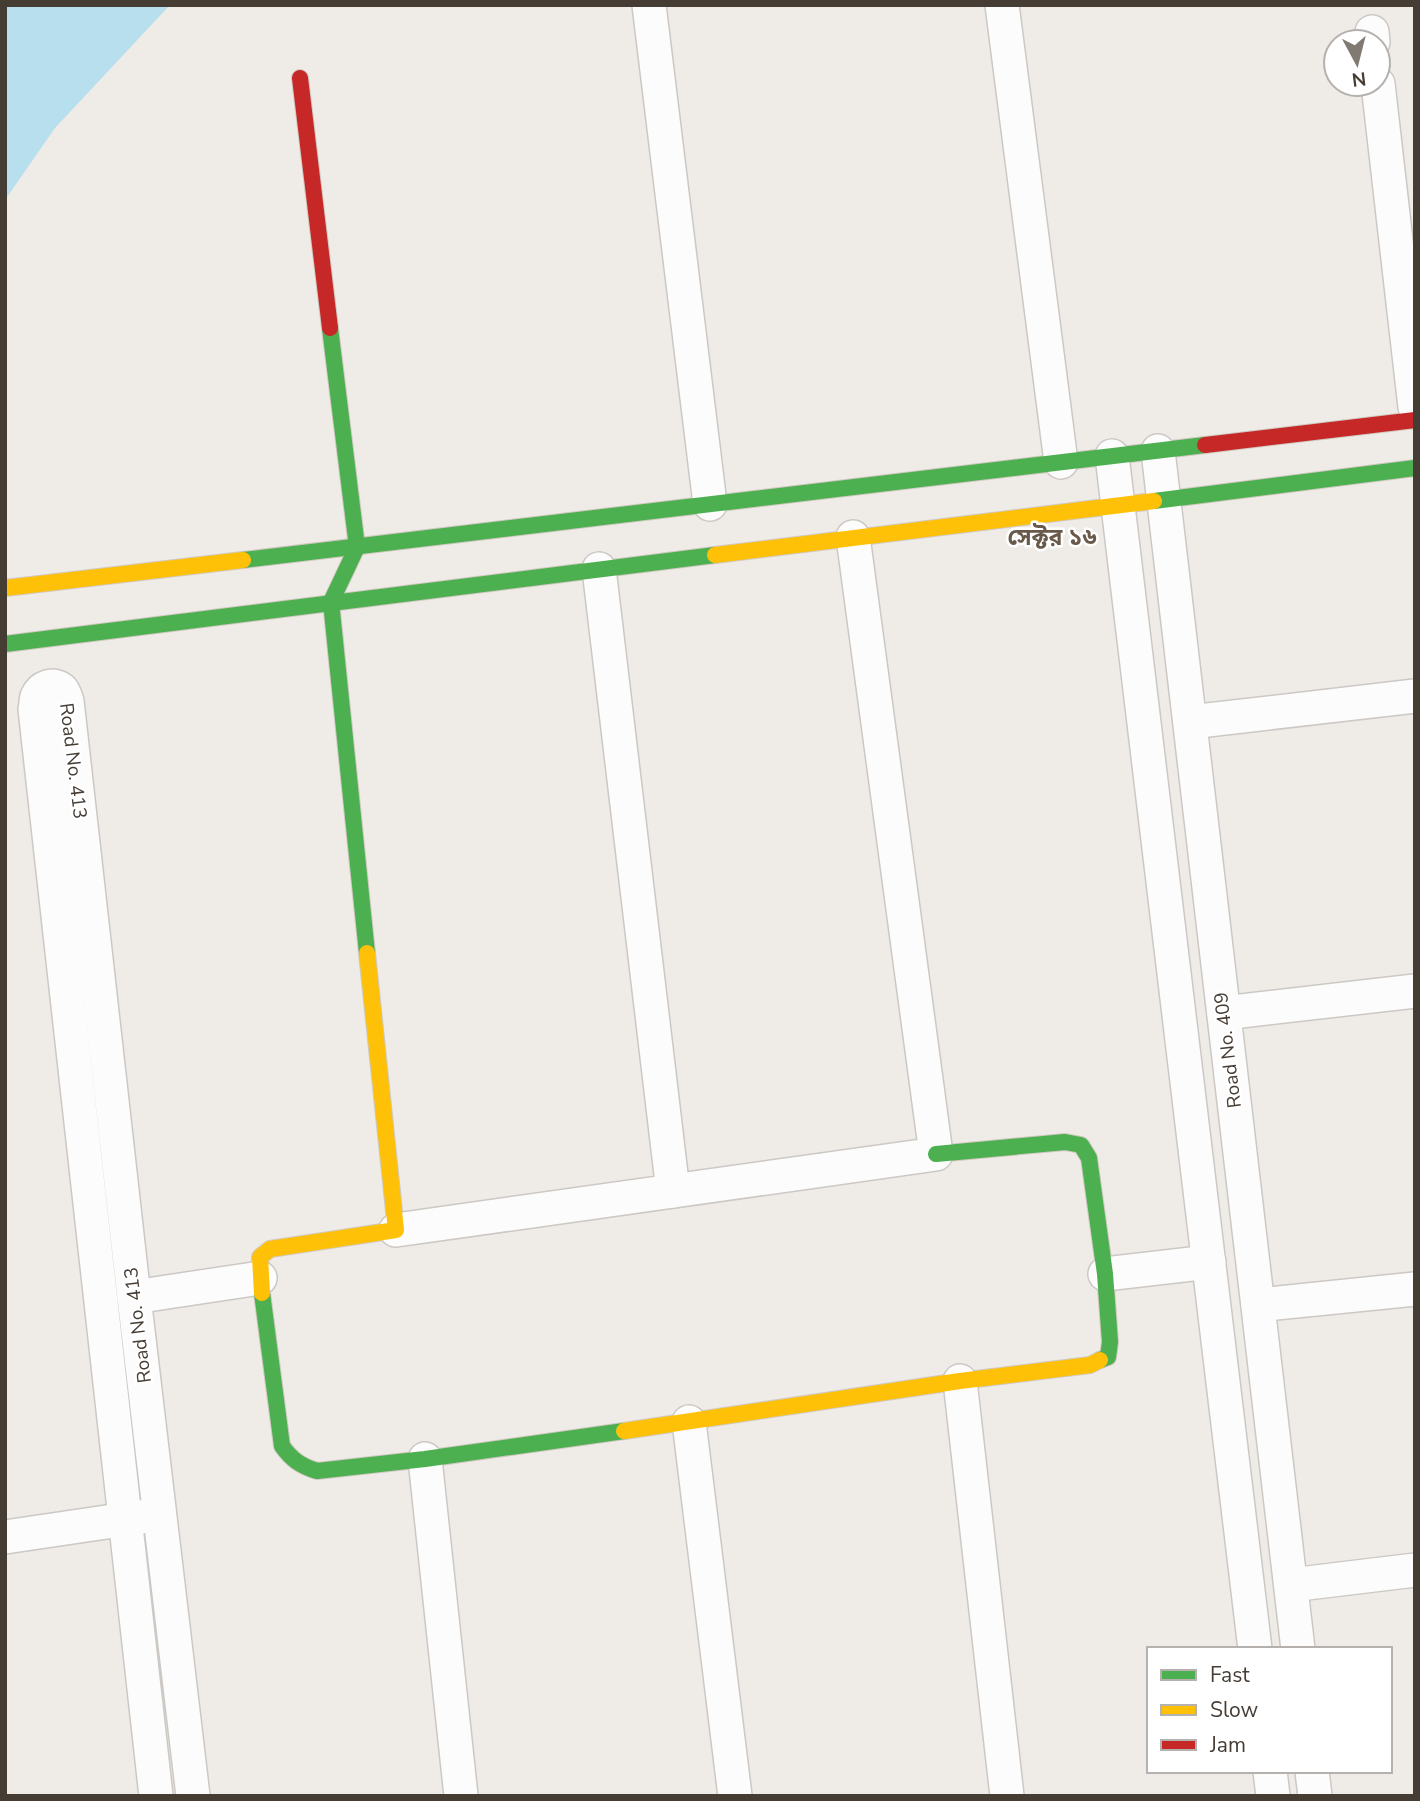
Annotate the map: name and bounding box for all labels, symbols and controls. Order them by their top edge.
north arrow [1322,28,1392,98]
text: N [1350,65,1368,93]
district label: সেক্টর ১৬ [1007,522,1097,553]
street label: Road No. 413 [53,701,93,821]
street label: Road No. 409 [1208,990,1248,1110]
street label: Road No. 413 [118,1265,158,1385]
legend [1147,1647,1392,1773]
text: Fast [1210,1661,1250,1689]
text: Slow [1210,1696,1259,1724]
text: Jam [1209,1731,1246,1759]

